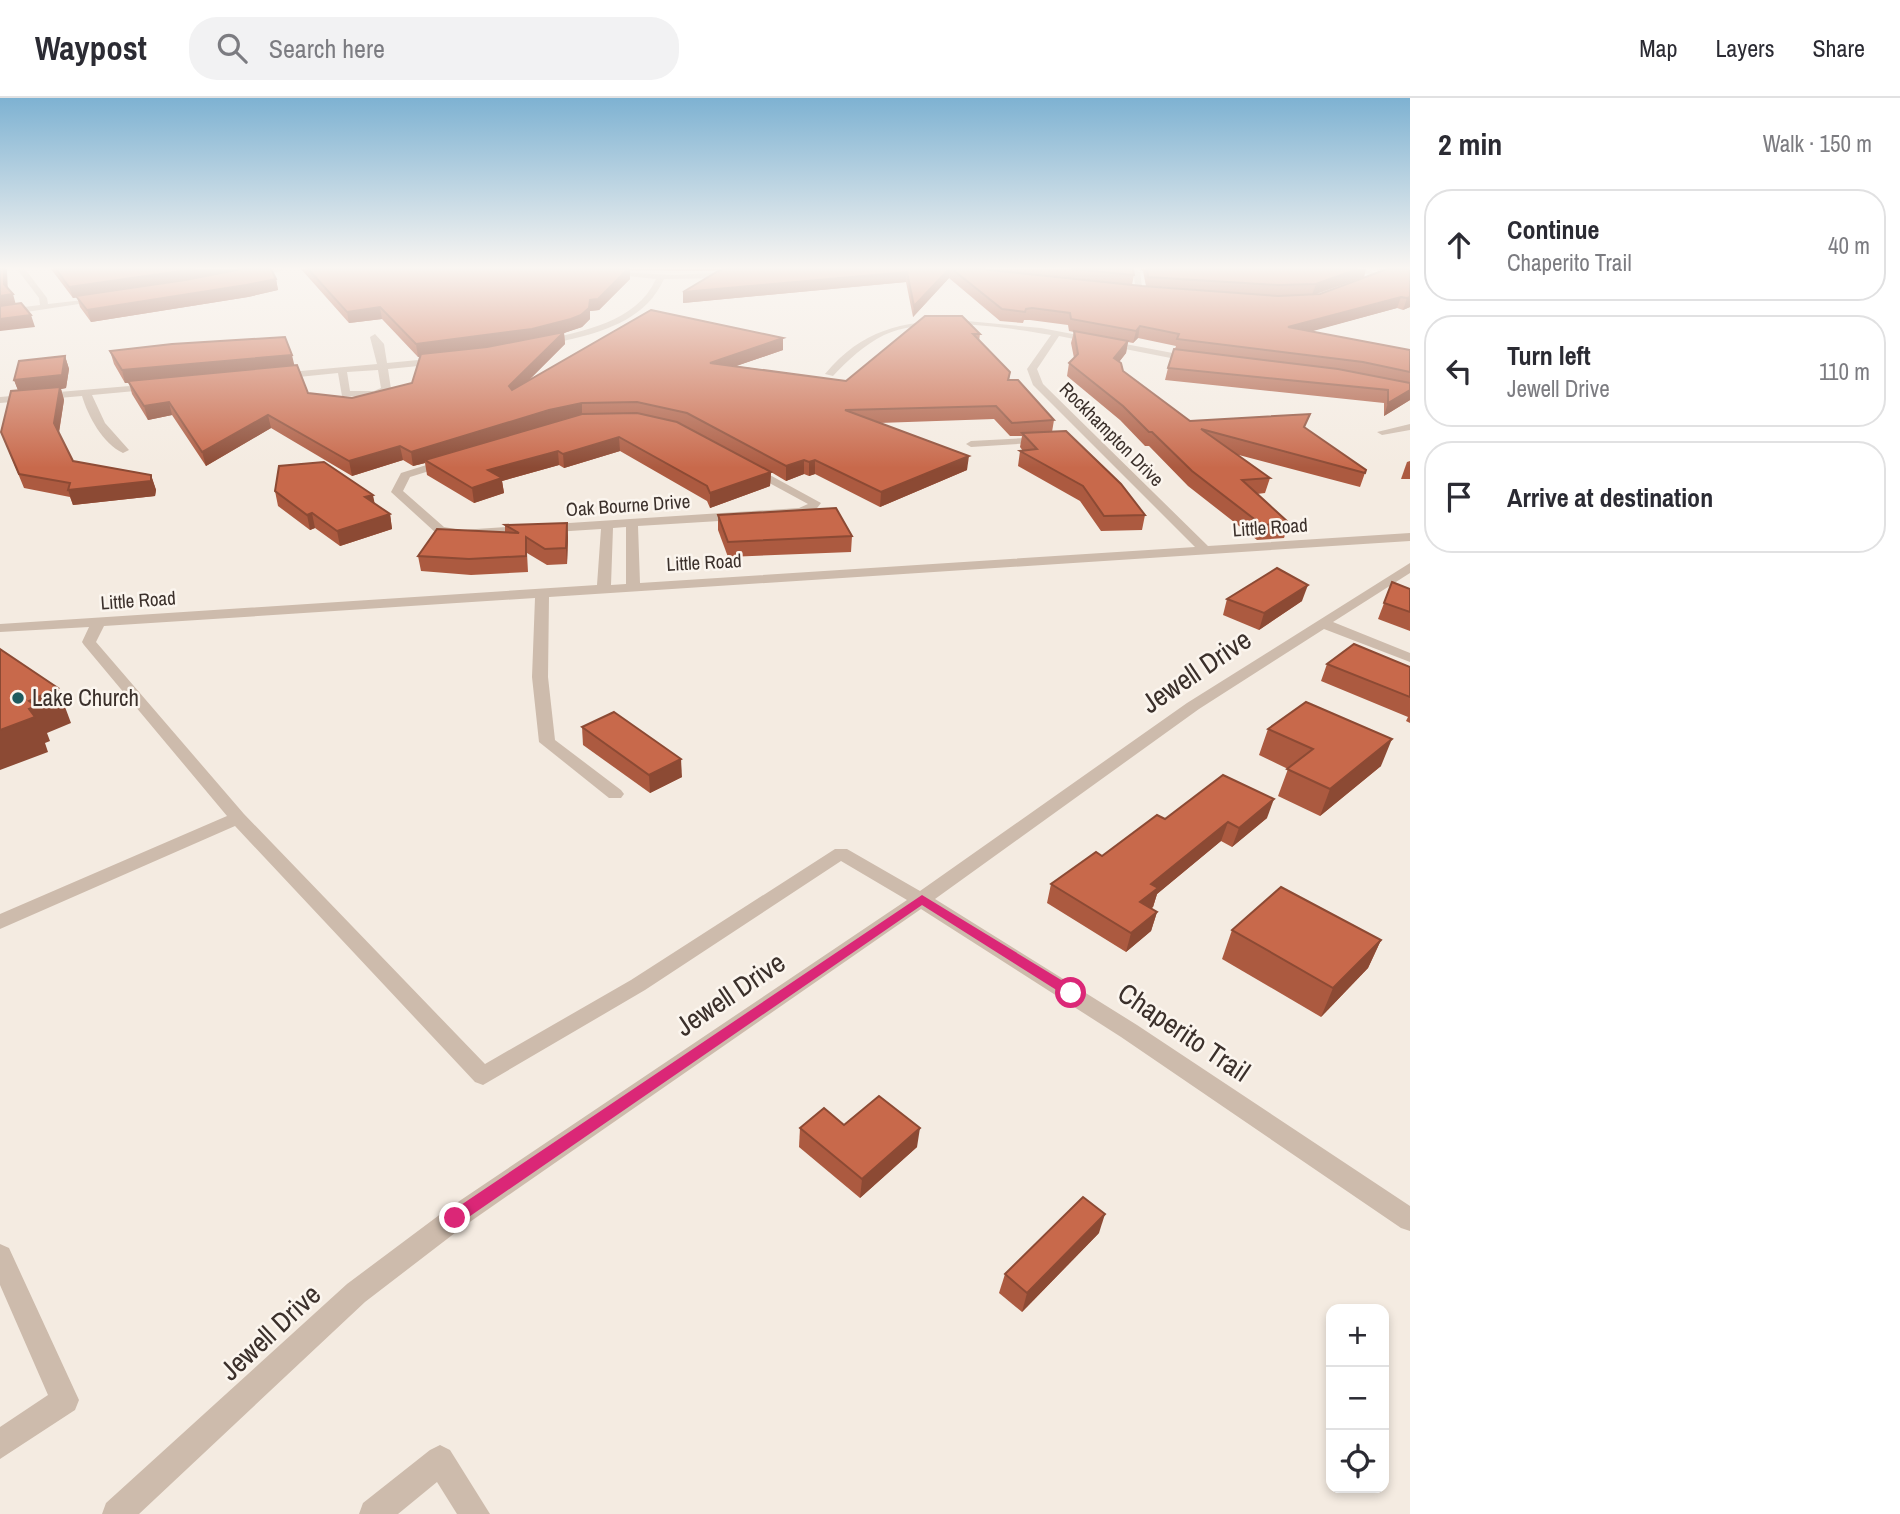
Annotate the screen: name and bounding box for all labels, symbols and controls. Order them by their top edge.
search box [189,17,679,80]
text: Waypost [35,26,147,70]
icon: search [213,29,251,67]
text: Search here [269,31,385,66]
text: Map [1639,32,1677,64]
text: Layers [1715,32,1774,64]
text: Share [1812,32,1865,64]
text: 2 min [1438,124,1502,164]
text: Walk · 150 m [1763,128,1872,159]
text: Continue [1507,212,1599,247]
icon: ahead [1440,226,1478,264]
text: 40 m [1828,230,1870,261]
text: Chaperito Trail [1507,247,1632,278]
text: Turn left [1507,338,1591,373]
icon: left [1440,352,1478,390]
text: 110 m [1819,356,1870,387]
text: Jewell Drive [1507,373,1610,404]
street label: Rockhampton Drive [1054,376,1170,492]
icon: arrive [1440,478,1478,516]
text: Arrive at destination [1507,480,1713,515]
street label: Oak Bourne Drive [565,488,691,522]
street label: Little Road [1232,511,1308,543]
street label: Little Road [666,547,742,577]
street label: Little Road [100,584,176,616]
street label: Jewell Drive [1134,620,1258,722]
place label: Lake Church [32,682,139,713]
marker: Lake Church [10,690,26,706]
street label: Jewell Drive [668,943,792,1045]
street label: Chaperito Trail [1110,974,1258,1090]
route start [1055,977,1086,1008]
route end [439,1202,470,1233]
street label: Jewell Drive [211,1275,329,1389]
map controls [1326,1304,1389,1493]
button: + [1326,1304,1389,1367]
button: − [1326,1367,1389,1430]
button: locate [1326,1430,1389,1493]

